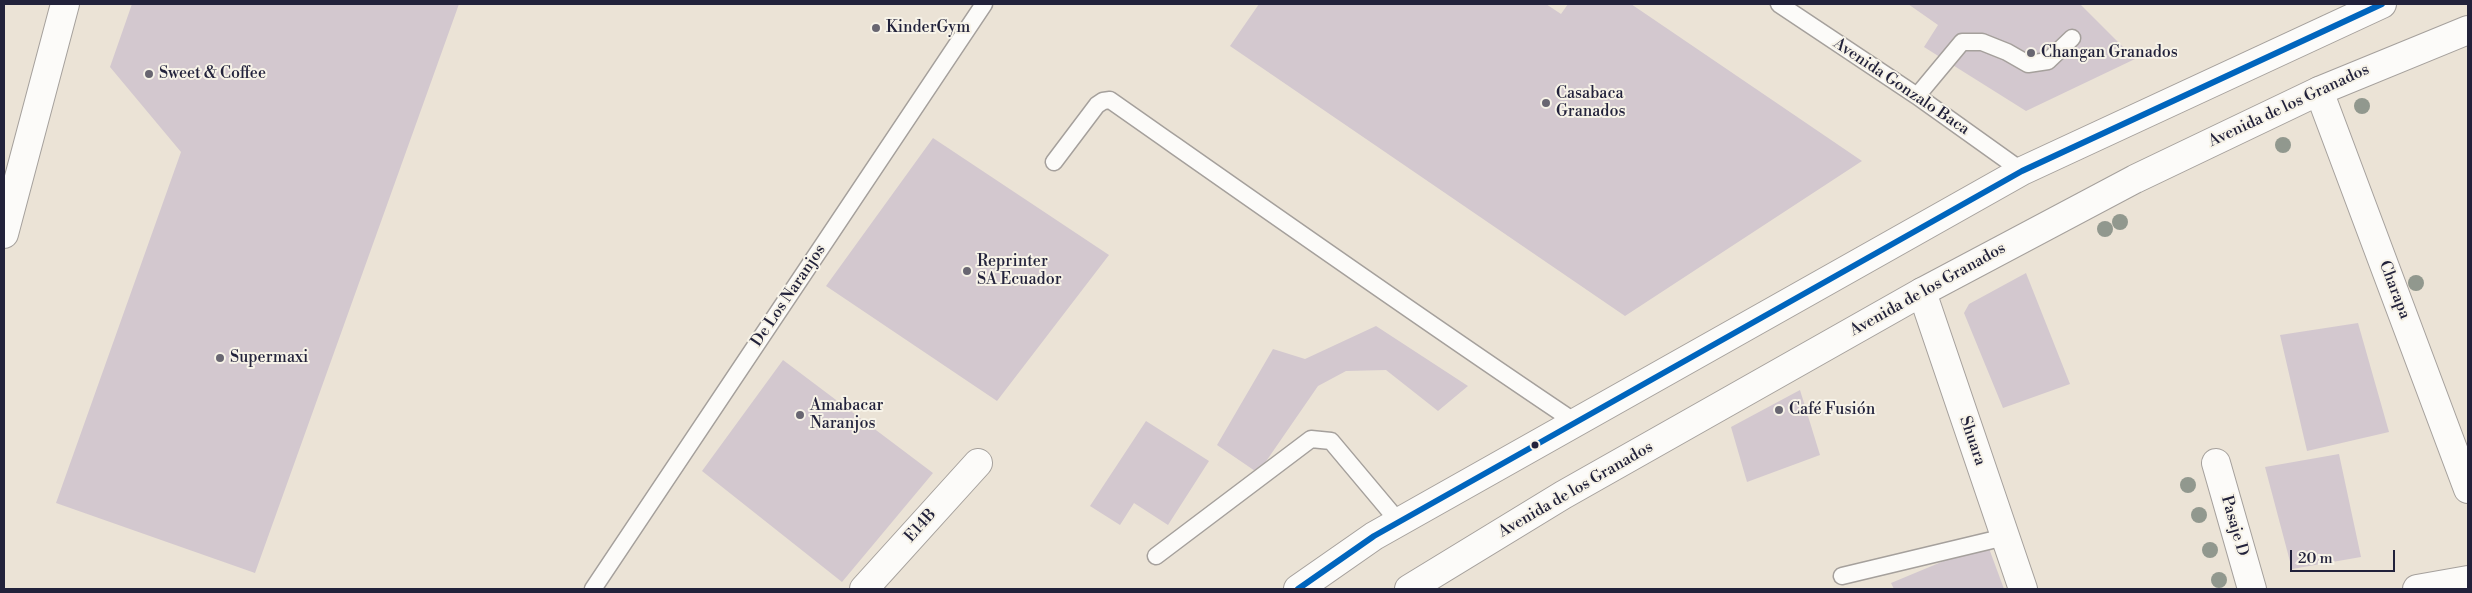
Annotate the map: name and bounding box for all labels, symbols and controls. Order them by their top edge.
place label: KinderGym [886,18,970,38]
marker: KinderGym [870,22,882,34]
street label: Avenida Gonzalo Baca [1829,34,1973,140]
place label: Changan Granados [2041,43,2178,63]
marker: Changan Granados [2025,47,2037,59]
street label: Avenida de los Granados [2206,60,2372,152]
place label: Sweet & Coffee [159,64,266,84]
marker: Sweet & Coffee [143,68,155,80]
place label: Casabaca Granados [1556,84,1625,122]
marker: Casabaca Granados [1540,97,1552,109]
street label: Avenida de los Granados [1847,239,2009,341]
street label: De Los Naranjos [748,241,830,351]
place label: Reprinter SA Ecuador [977,252,1062,290]
street label: Charapa [2374,258,2414,322]
marker: Reprinter SA Ecuador [961,265,973,277]
place label: Supermaxi [230,348,308,368]
marker: Supermaxi [214,352,226,364]
place label: Amabacar Naranjos [810,396,883,434]
place label: Café Fusión [1789,400,1875,420]
marker: Café Fusión [1773,404,1785,416]
marker: Amabacar Naranjos [794,409,806,421]
street label: Shuara [1955,414,1989,468]
street label: Avenida de los Granados [1495,438,1657,542]
unlabelled marker [1530,440,1540,450]
street label: Pasaje D [2216,493,2252,559]
street label: E14B [901,505,941,547]
scale bar [2292,540,2397,572]
text: 20 m [2298,549,2333,568]

